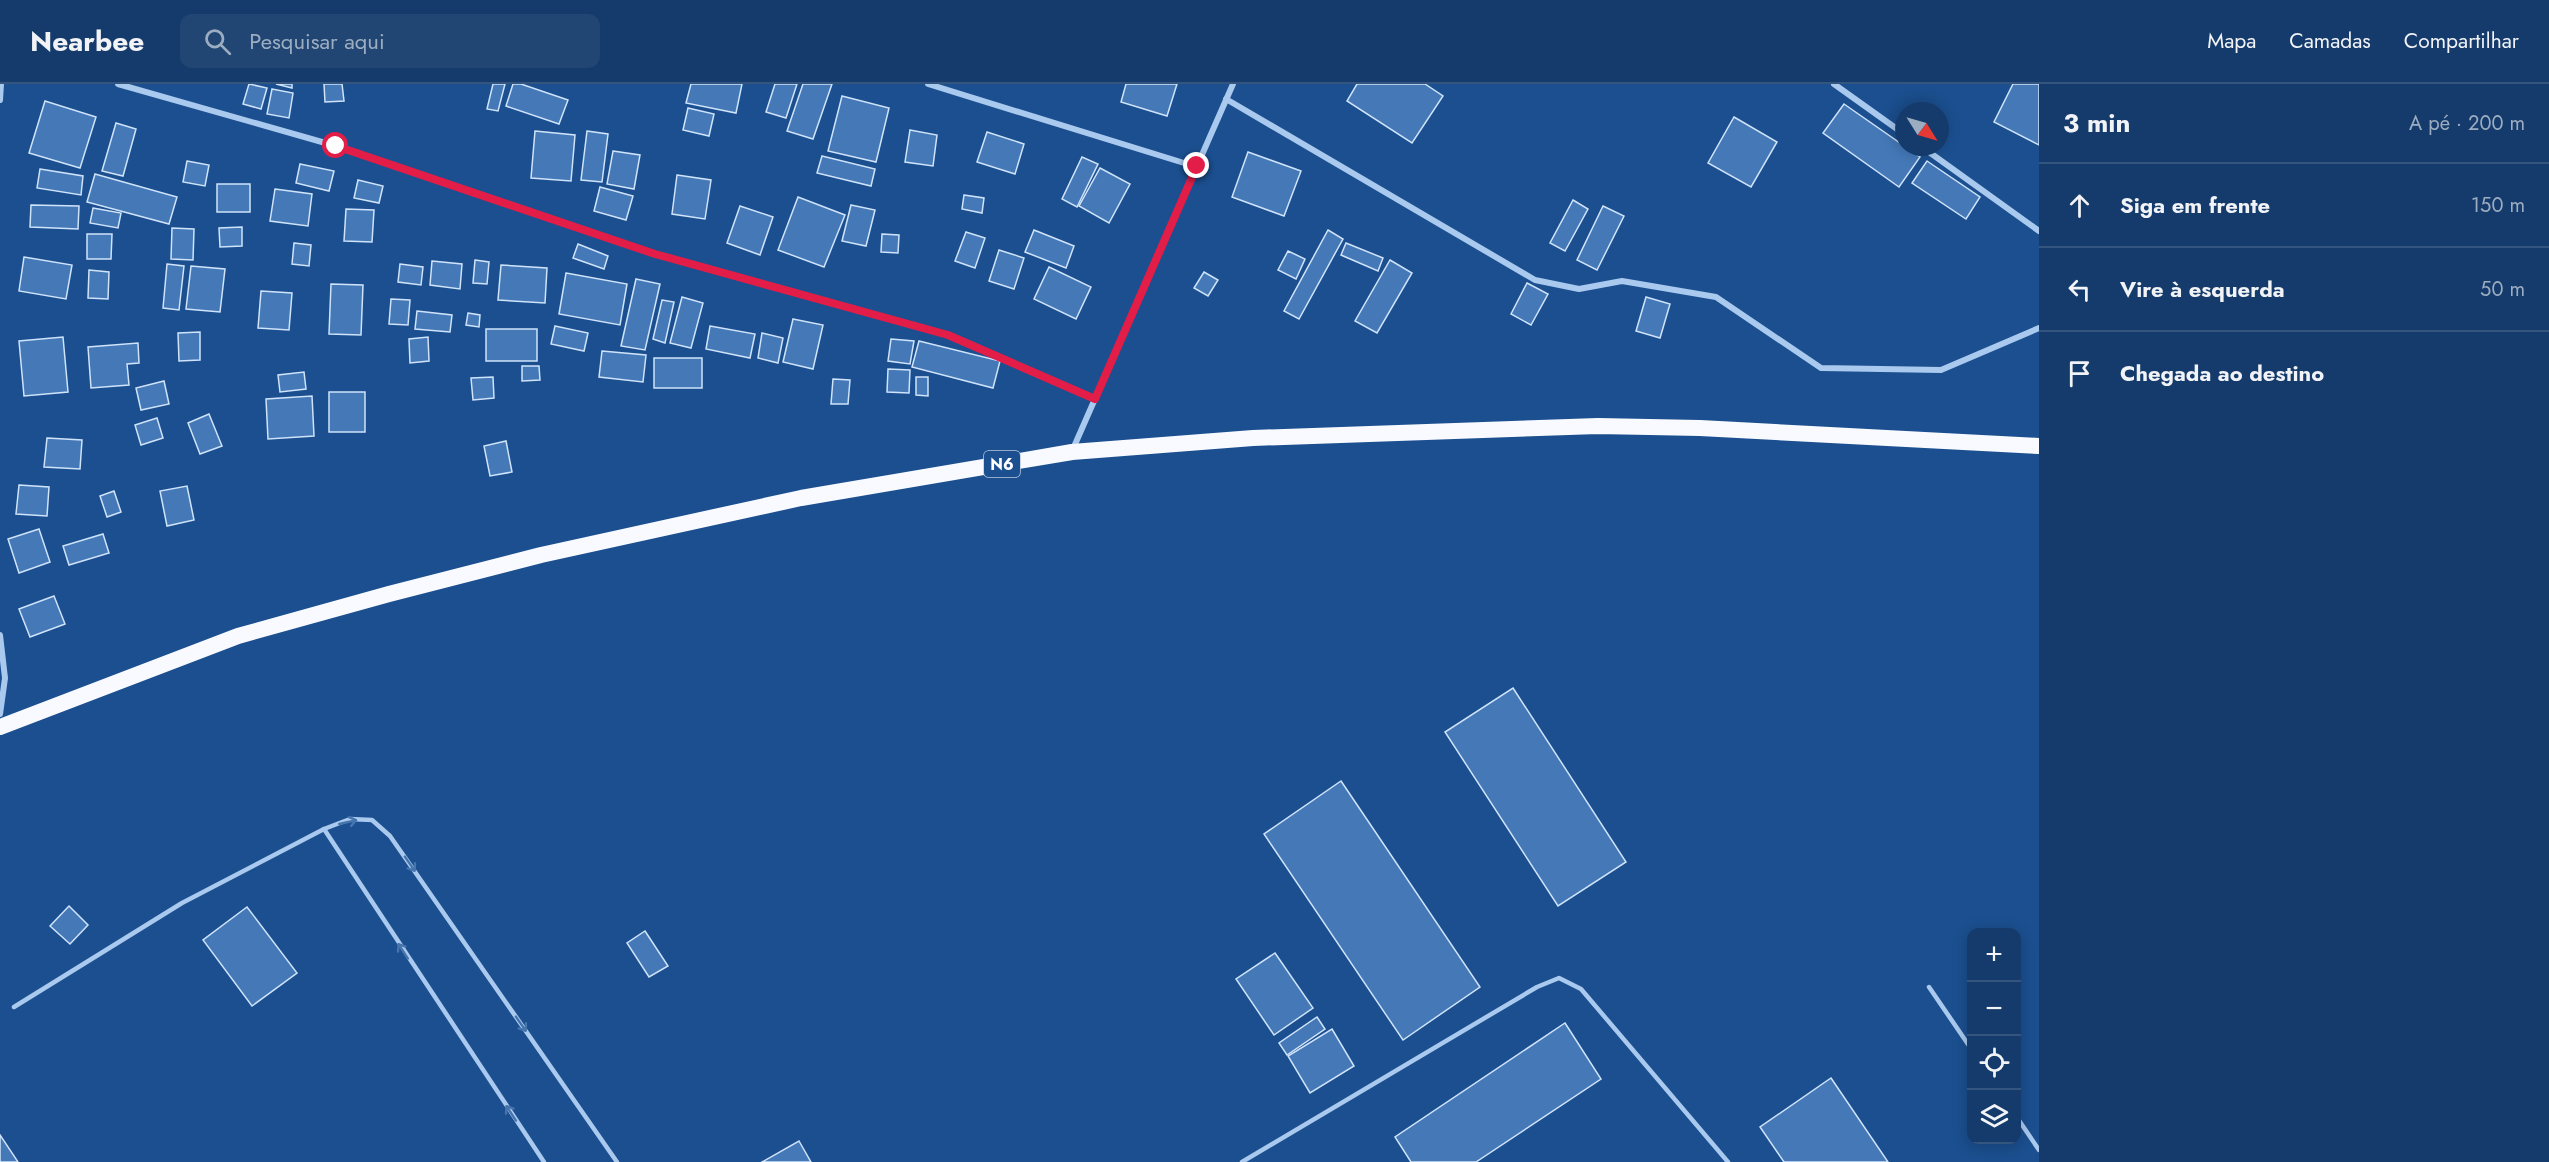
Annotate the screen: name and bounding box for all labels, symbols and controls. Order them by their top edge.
search box [180,14,600,68]
text: Nearbee [30,21,144,62]
icon: search [201,25,234,58]
text: Pesquisar aqui [249,25,385,57]
text: Mapa [2207,26,2256,56]
text: Camadas [2289,26,2371,56]
text: Compartilhar [2404,26,2519,56]
north arrow [1895,102,1949,156]
text: 3 min [2063,104,2130,142]
text: A pé · 200 m [2409,109,2525,138]
route start [322,132,348,158]
route end [1183,152,1209,178]
icon: ahead [2063,189,2096,222]
text: Siga em frente [2120,189,2270,221]
text: 150 m [2471,191,2525,220]
icon: left [2063,273,2096,306]
text: Vire à esquerda [2120,273,2285,305]
text: 50 m [2480,275,2525,304]
icon: arrive [2063,357,2096,390]
text: Chegada ao destino [2120,357,2324,389]
road number: N6 [984,451,1020,477]
one-way arrow [338,815,357,827]
one-way arrow [404,855,416,871]
map controls [1967,928,2021,1144]
button: + [1967,928,2021,982]
one-way arrow [397,943,409,960]
button: − [1967,982,2021,1036]
one-way arrow [515,1015,527,1032]
button: locate [1967,1036,2021,1090]
button: layers [1967,1090,2021,1144]
one-way arrow [505,1105,517,1122]

